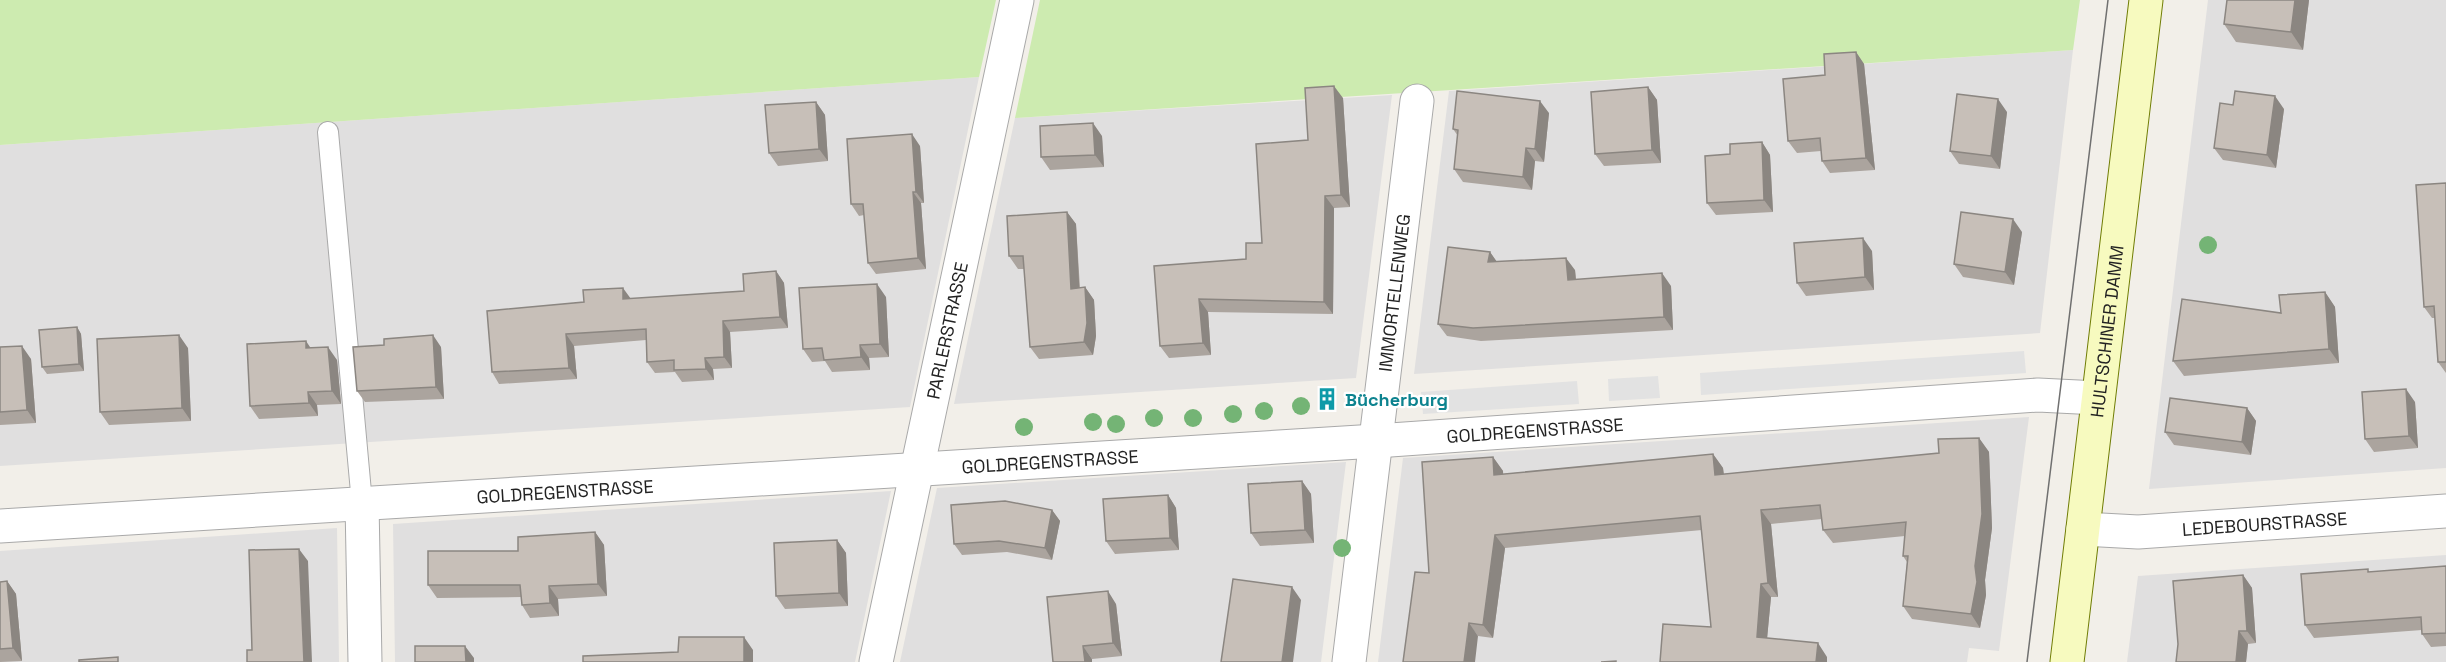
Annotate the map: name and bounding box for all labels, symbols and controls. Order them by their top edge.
street label: IMMORTELLENWEG [1373,212,1415,373]
street label: HULTSCHINER DAMM [2085,244,2128,419]
street label: PARLERSTRASSE [921,260,972,401]
building icon: Bücherburg [1314,386,1340,412]
place label: Bücherburg [1345,388,1448,411]
street label: GOLDREGENSTRASSE [1446,412,1624,448]
street label: GOLDREGENSTRASSE [961,444,1139,478]
street label: GOLDREGENSTRASSE [476,474,654,508]
street label: LEDEBOURSTRASSE [2181,506,2348,540]

